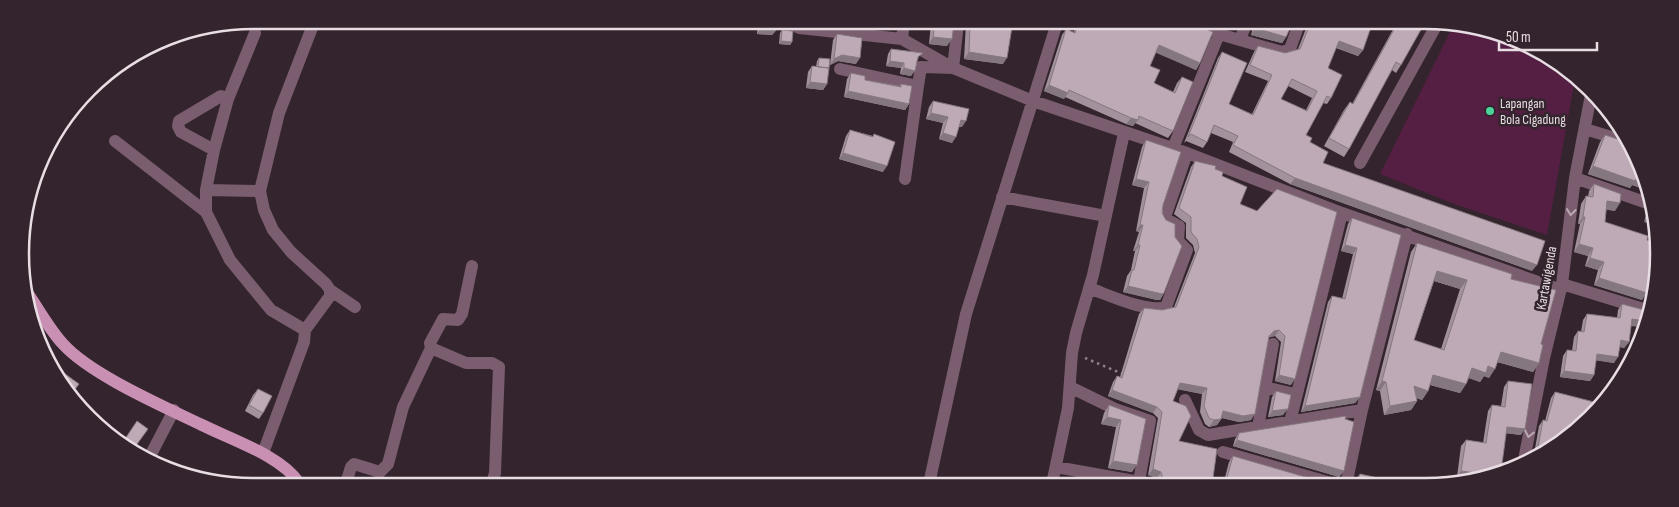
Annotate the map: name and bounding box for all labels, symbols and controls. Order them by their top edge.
scale bar [1499,20,1596,52]
text: 50 m [1506,28,1531,47]
place label: Lapangan Bola Cigadung [1500,95,1566,128]
marker: Lapangan Bola Cigadung [1484,105,1496,117]
one-way arrow [1566,209,1577,217]
street label: Kartawigenda [1533,245,1560,311]
one-way arrow [1524,429,1535,438]

